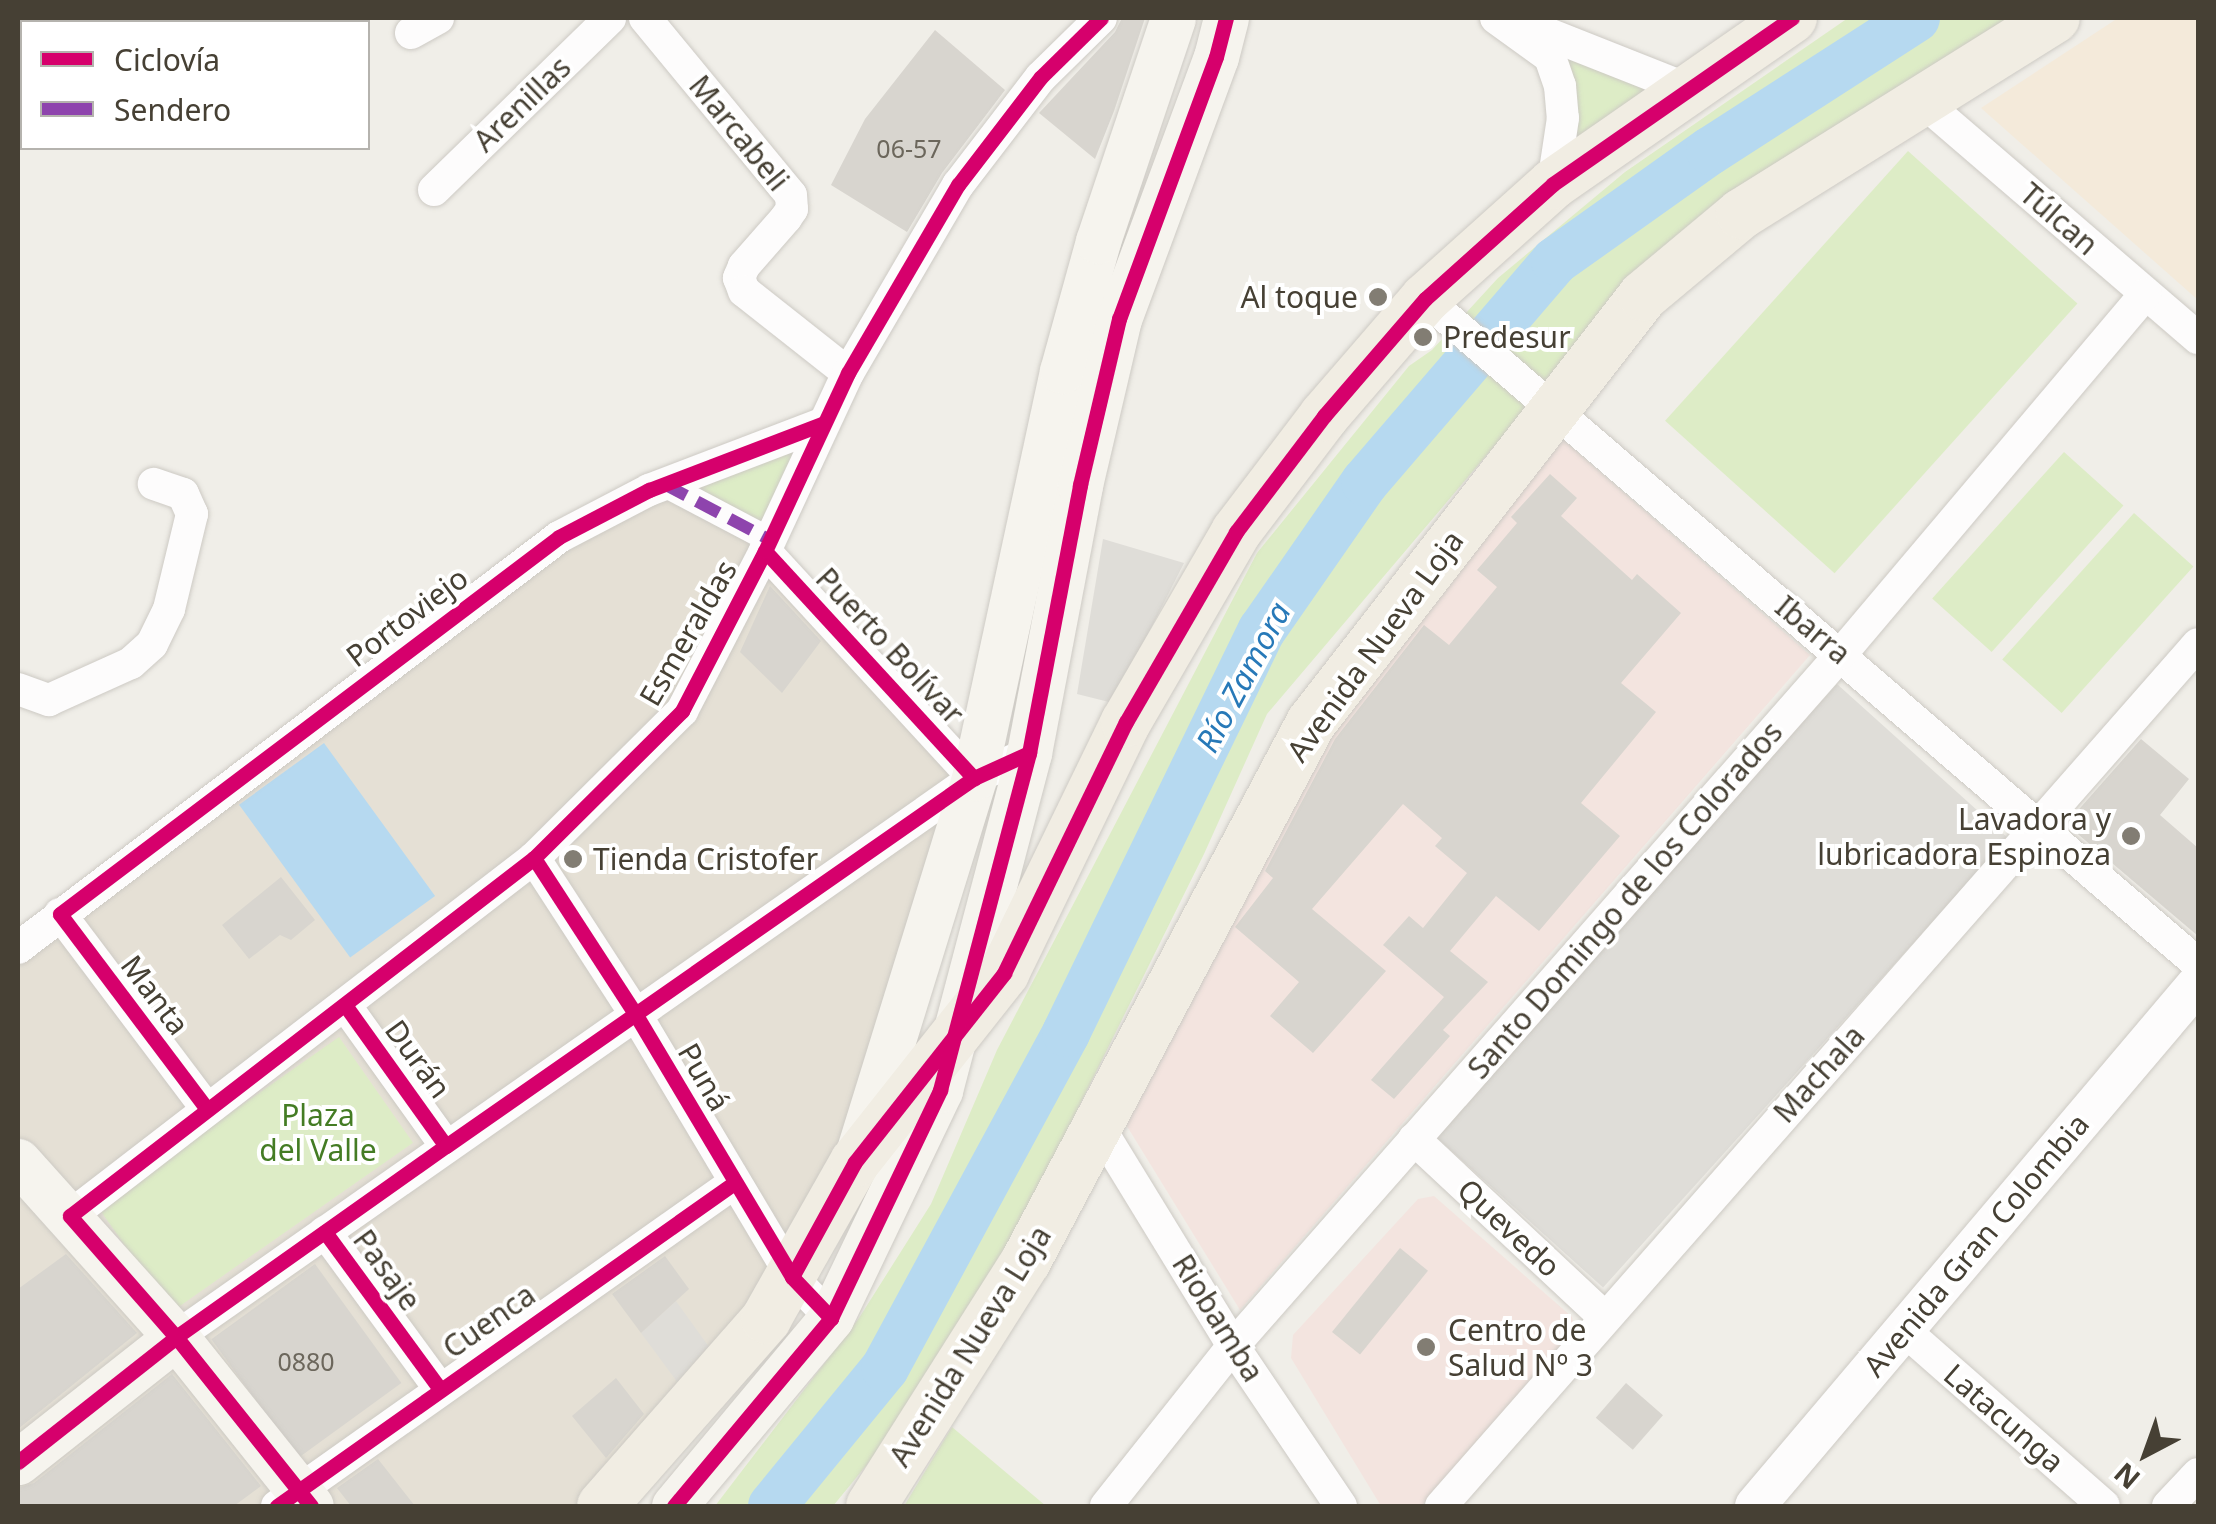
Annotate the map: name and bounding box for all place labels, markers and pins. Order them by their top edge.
place label: Al toque [1240,279,1358,315]
marker: Al toque [1367,286,1389,308]
place label: Predesur [1443,319,1571,355]
marker: Predesur [1412,326,1434,348]
place label: Lavadora y lubricadora Espinoza [1817,801,2111,872]
marker: Lavadora y lubricadora Espinoza [2120,825,2142,847]
place label: Tienda Cristofer [593,841,818,877]
marker: Tienda Cristofer [562,848,584,870]
place label: Centro de Salud Nº 3 [1448,1312,1593,1382]
marker: Centro de Salud Nº 3 [1413,1334,1439,1360]

